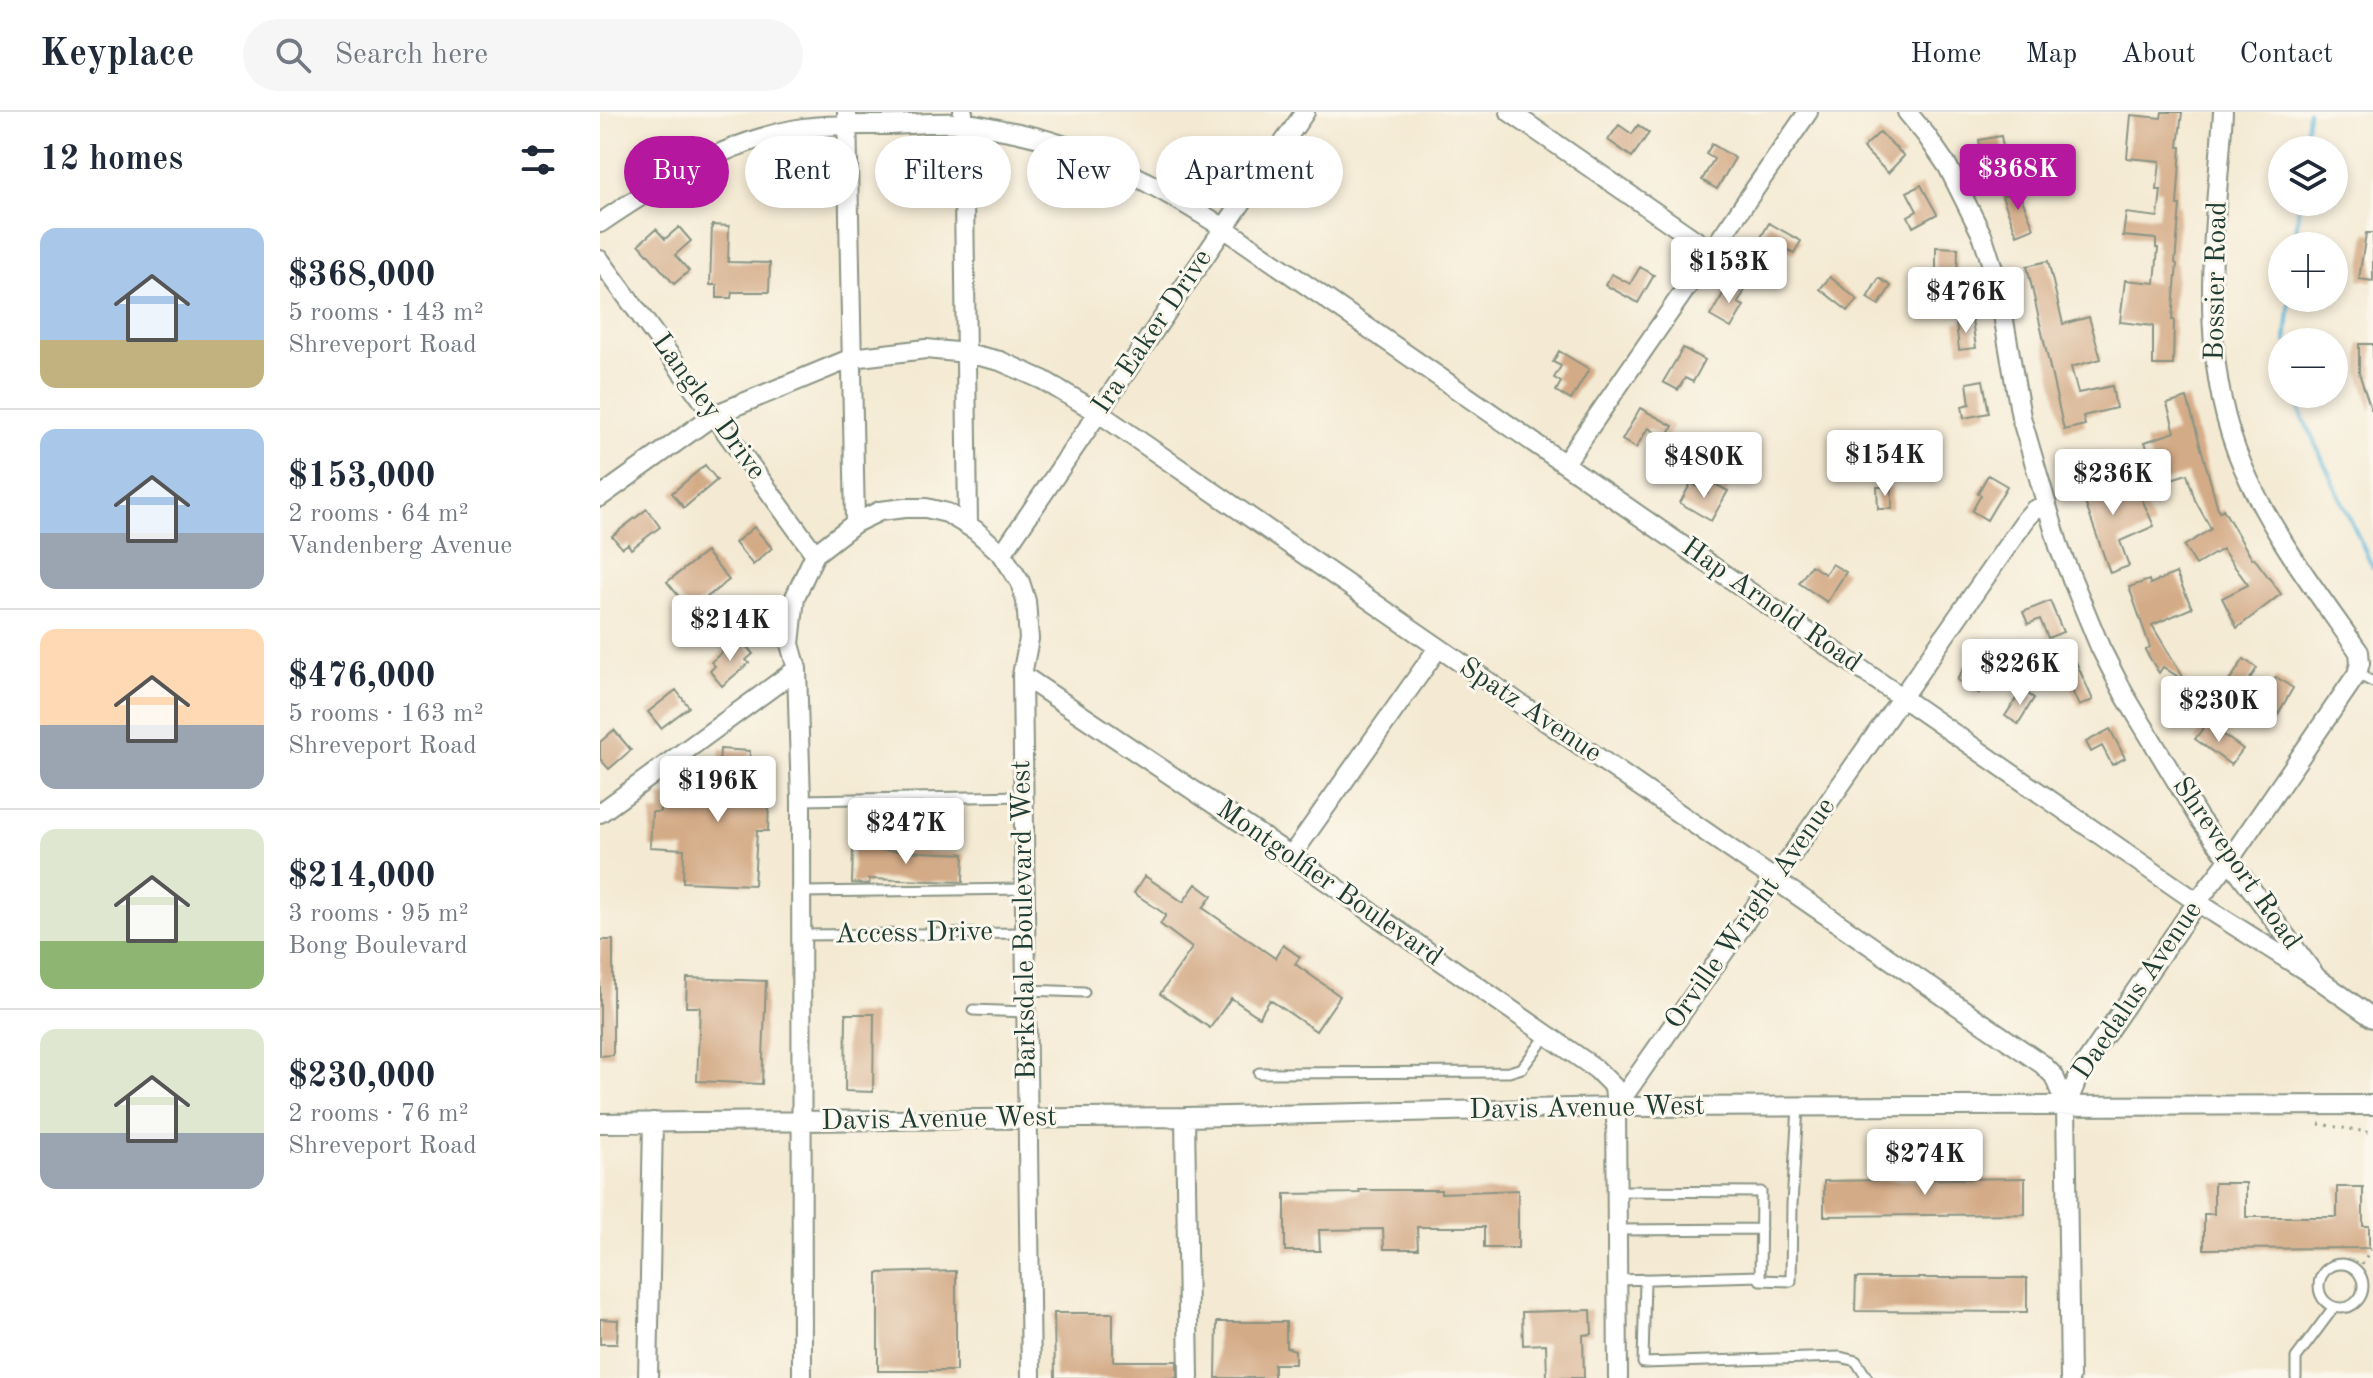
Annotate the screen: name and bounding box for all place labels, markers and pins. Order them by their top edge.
pin: $368K [1962,144,2074,212]
pin: $153K [1673,237,1785,305]
pin: $476K [1910,267,2022,335]
pin: $154K [1829,430,1941,498]
pin: $480K [1648,432,1760,500]
pin: $236K [2057,449,2169,517]
pin: $214K [674,595,786,663]
pin: $226K [1964,639,2076,707]
pin: $230K [2163,676,2275,744]
pin: $196K [662,756,774,824]
pin: $247K [850,798,962,866]
pin: $274K [1869,1129,1981,1197]

